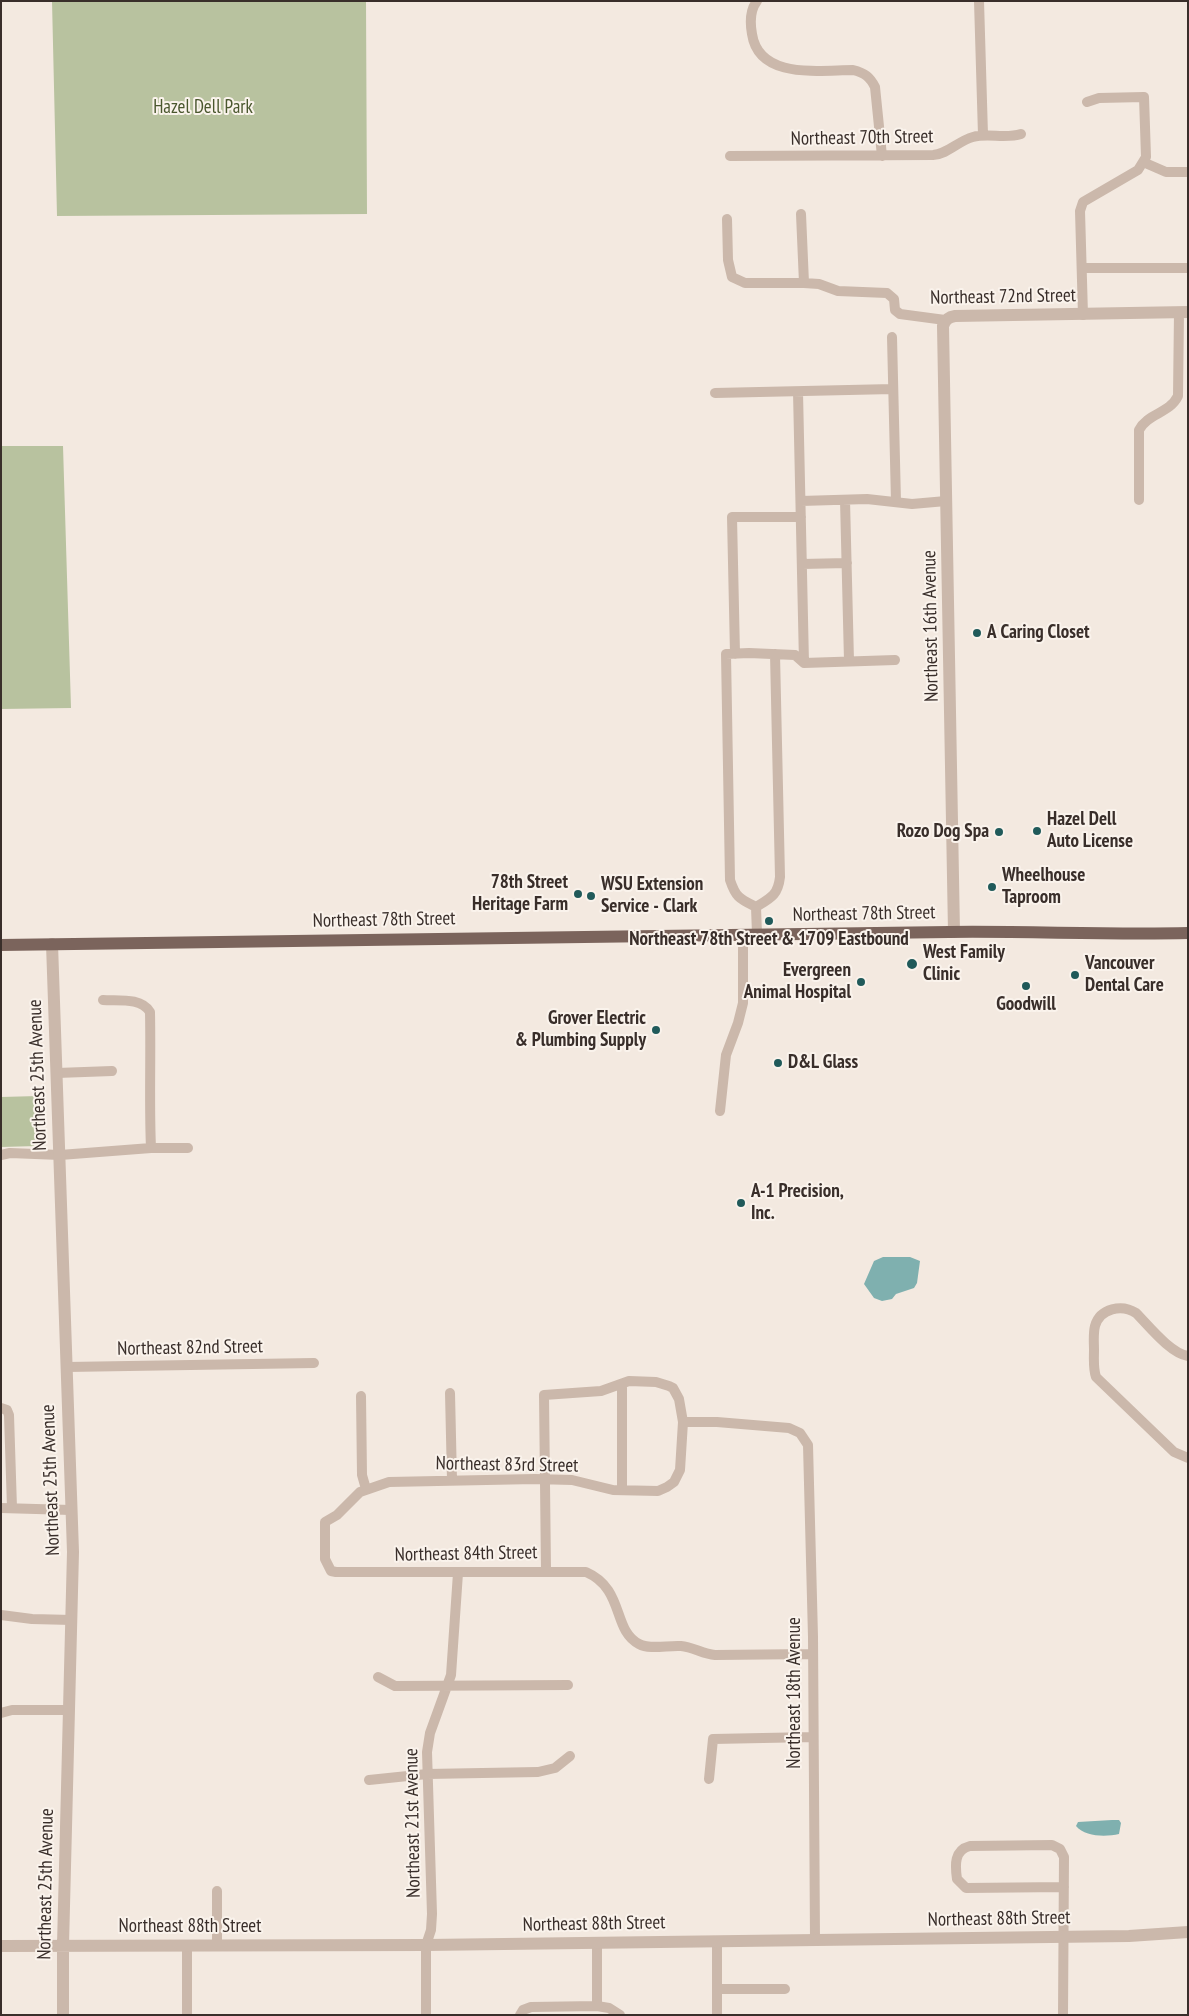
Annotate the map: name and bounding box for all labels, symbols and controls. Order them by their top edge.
park label: Hazel Dell Park [153,97,253,119]
street label: Northeast 70th Street [790,125,934,151]
street label: Northeast 72nd Street [930,284,1076,310]
street label: Northeast 16th Avenue [918,550,944,702]
place label: A Caring Closet [987,622,1090,644]
marker: A Caring Closet [971,627,983,639]
place label: Hazel Dell Auto License [1047,809,1133,853]
place label: Rozo Dog Spa [897,821,989,843]
marker: Hazel Dell Auto License [1031,825,1043,837]
marker: Rozo Dog Spa [993,826,1005,838]
place label: Wheelhouse Taproom [1002,865,1085,909]
place label: 78th Street Heritage Farm [472,872,568,916]
place label: WSU Extension Service - Clark [601,874,703,918]
marker: Wheelhouse Taproom [986,881,998,893]
marker: 78th Street Heritage Farm [572,888,584,900]
marker: WSU Extension Service - Clark [585,890,597,902]
street label: Northeast 78th Street [792,901,936,927]
street label: Northeast 78th Street [312,907,456,933]
marker: Northeast 78th Street & 1709 Eastbound [763,915,775,927]
place label: Northeast 78th Street & 1709 Eastbound [629,929,909,951]
place label: West Family Clinic [923,942,1005,986]
place label: Vancouver Dental Care [1085,953,1164,997]
marker: West Family Clinic [905,957,919,971]
place label: Evergreen Animal Hospital [744,960,851,1004]
marker: Vancouver Dental Care [1069,969,1081,981]
marker: Evergreen Animal Hospital [855,976,867,988]
marker: Goodwill [1020,980,1032,992]
place label: Goodwill [996,994,1056,1016]
street label: Northeast 25th Avenue [24,999,52,1151]
place label: Grover Electric & Plumbing Supply [515,1008,646,1052]
marker: Grover Electric & Plumbing Supply [650,1024,662,1036]
place label: D&L Glass [788,1052,858,1074]
marker: D&L Glass [772,1057,784,1069]
place label: A-1 Precision, Inc. [751,1181,844,1225]
marker: A-1 Precision, Inc. [735,1197,747,1209]
street label: Northeast 82nd Street [117,1335,263,1361]
street label: Northeast 25th Avenue [37,1404,65,1556]
street label: Northeast 83rd Street [435,1452,579,1478]
street label: Northeast 84th Street [394,1541,538,1567]
street label: Northeast 18th Avenue [784,1617,806,1769]
street label: Northeast 21st Avenue [400,1748,426,1898]
street label: Northeast 25th Avenue [33,1808,59,1960]
street label: Northeast 88th Street [927,1906,1071,1932]
street label: Northeast 88th Street [522,1911,666,1937]
street label: Northeast 88th Street [119,1916,261,1938]

